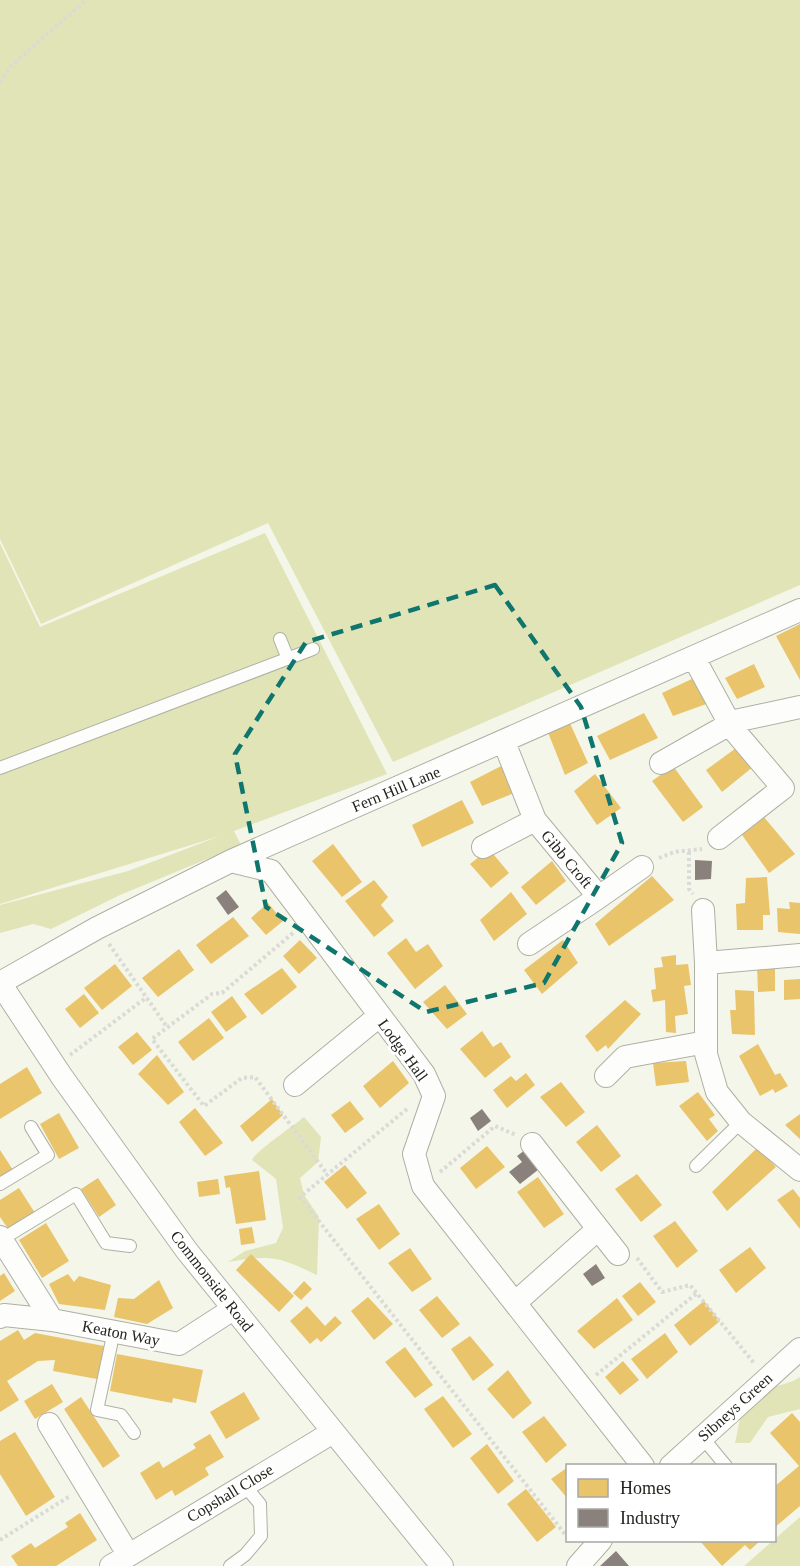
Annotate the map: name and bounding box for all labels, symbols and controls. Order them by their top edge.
street label: Fern Hill Lane [349,763,443,815]
street label: Gibb Croft [538,827,596,892]
street label: Lodge Hall [374,1016,431,1085]
street label: Commonside Road [167,1227,257,1335]
street label: Keaton Way [80,1317,161,1350]
street label: Sibneys Green [694,1369,776,1445]
street label: Copshall Close [184,1461,277,1526]
legend [566,1464,776,1542]
text: Homes [620,1478,671,1498]
text: Industry [620,1508,680,1528]

